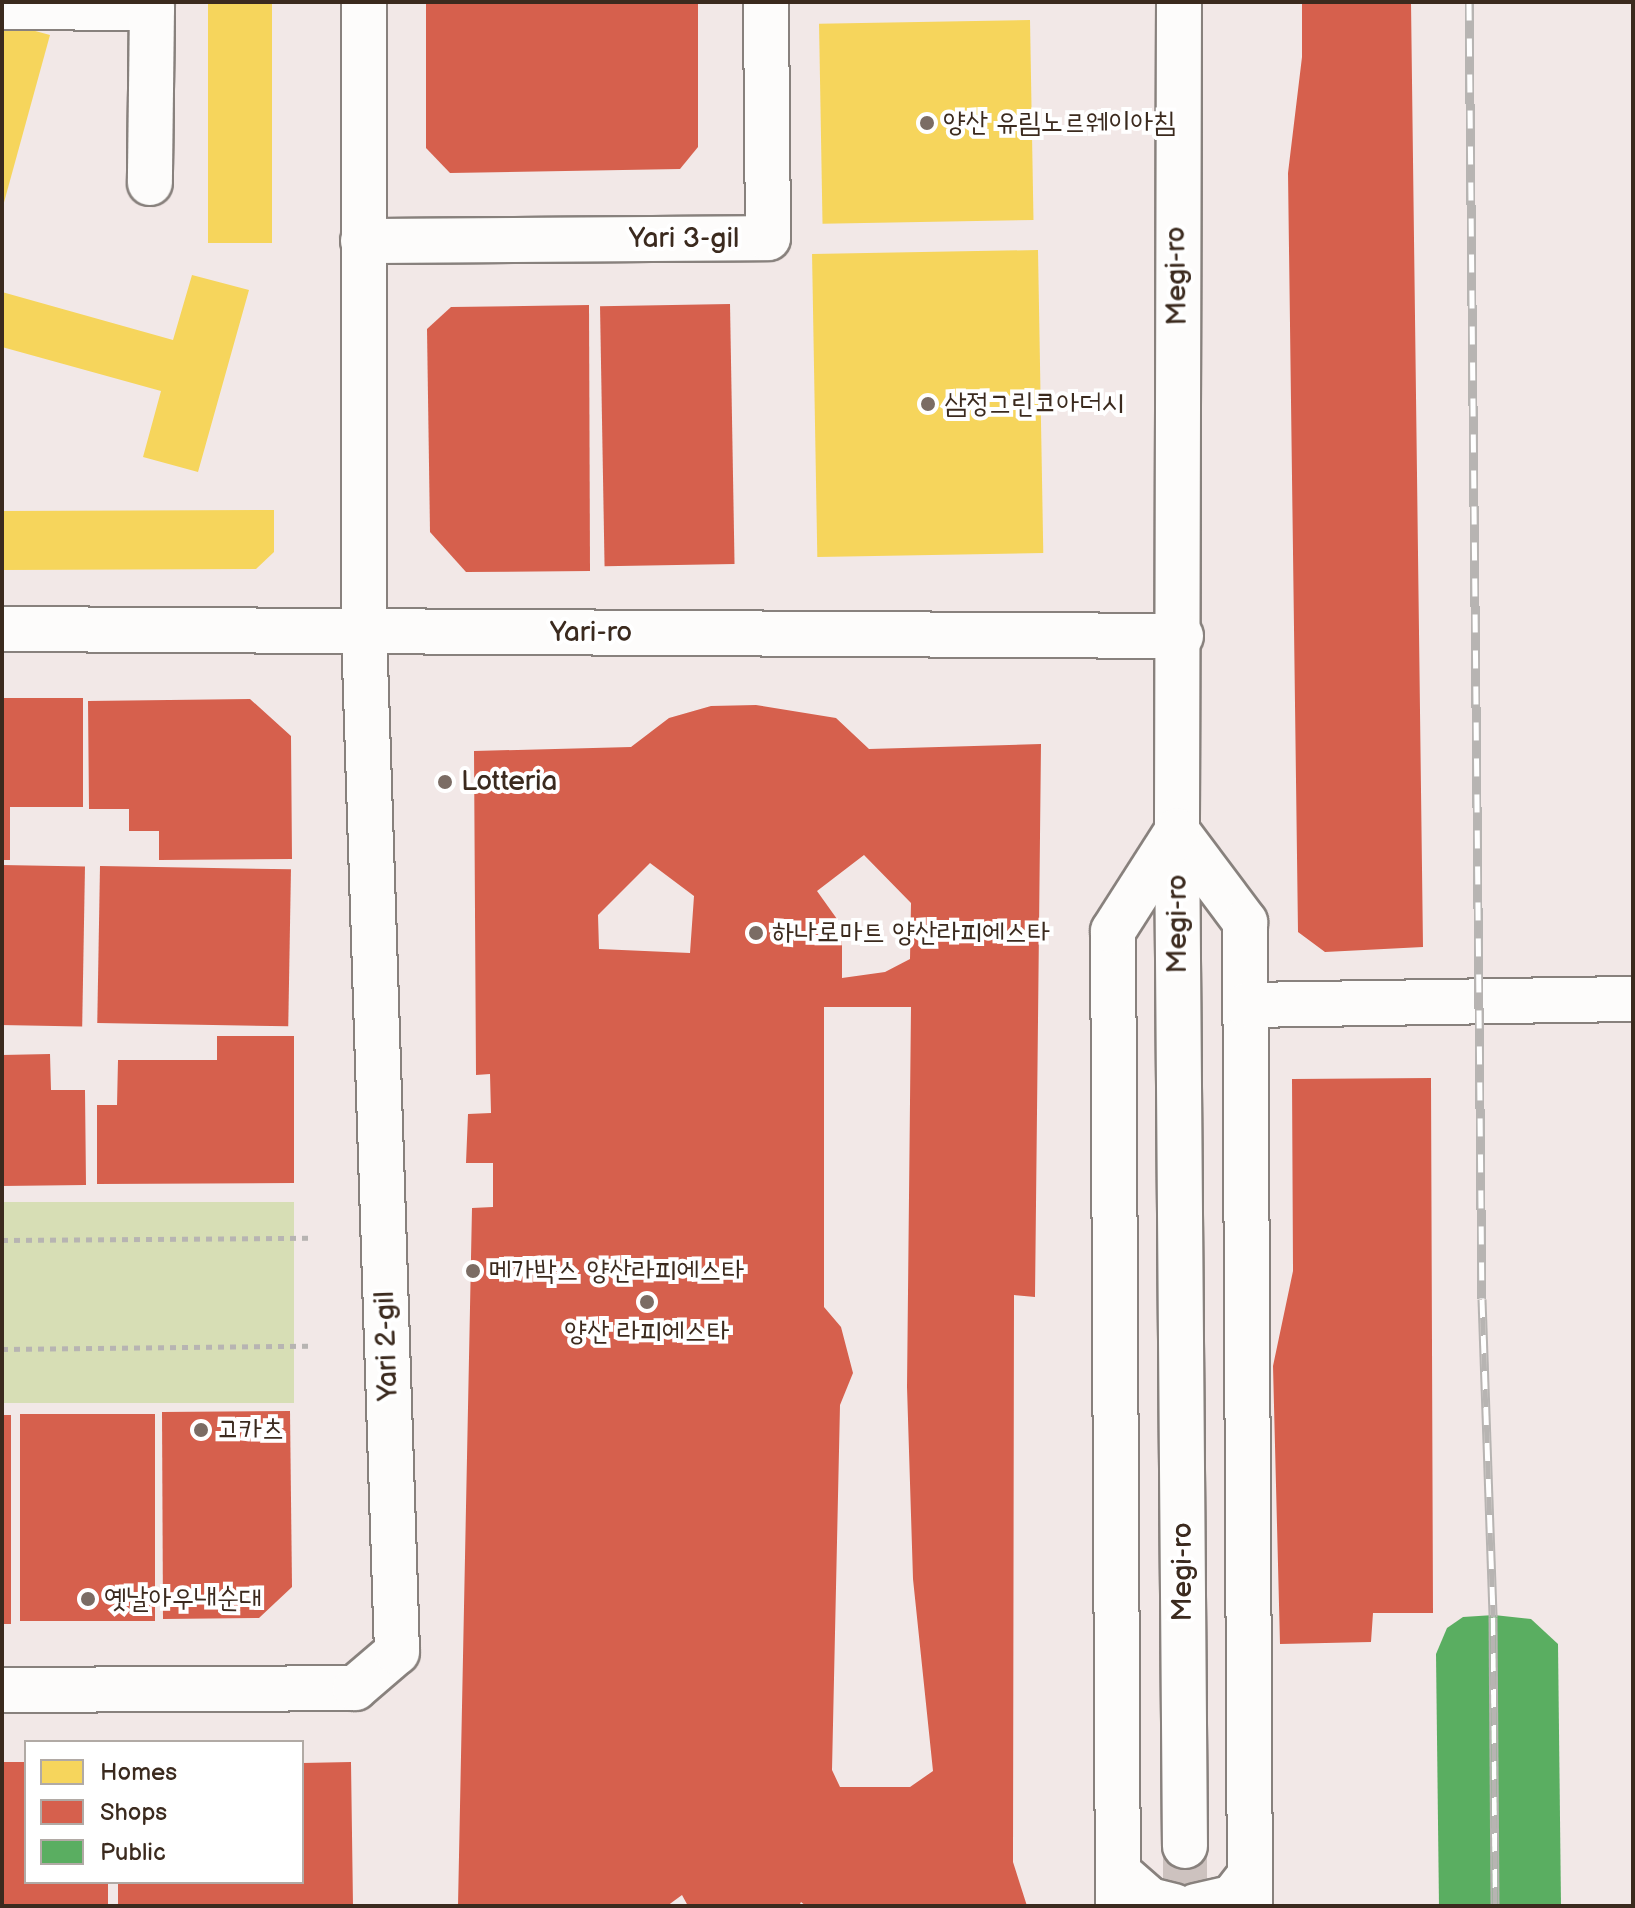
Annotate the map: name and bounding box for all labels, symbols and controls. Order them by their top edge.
place label: 양산 유림노르웨이아침 [943,106,1176,140]
marker: 양산 유림노르웨이아침 [918,114,936,132]
street label: Yari 3-gil [629,222,739,256]
street label: Megi-ro [1159,226,1195,326]
place label: 삼정그린코아더시 [944,387,1124,421]
marker: 삼정그린코아더시 [919,395,937,413]
street label: Yari-ro [550,616,632,650]
place label: Lotteria [461,765,557,799]
marker: Lotteria [436,773,454,791]
street label: Megi-ro [1161,874,1195,974]
place label: 하나로마트 양산라피에스타 [772,916,1050,950]
marker: 하나로마트 양산라피에스타 [747,924,765,942]
place label: 메가박스 양산라피에스타 [489,1254,744,1288]
marker: 메가박스 양산라피에스타 [464,1262,482,1280]
street label: Yari 2-gil [368,1291,406,1401]
marker: 양산 라피에스타 [638,1293,656,1311]
place label: 양산 라피에스타 [564,1315,730,1349]
place label: 고카츠 [217,1413,285,1447]
marker: 고카츠 [192,1421,210,1439]
street label: Megi-ro [1166,1522,1200,1622]
place label: 옛날아우내순대 [104,1582,262,1616]
marker: 옛날아우내순대 [79,1590,97,1608]
legend [24,1740,304,1884]
text: Homes [100,1758,177,1787]
text: Shops [100,1798,167,1827]
text: Public [100,1838,166,1867]

